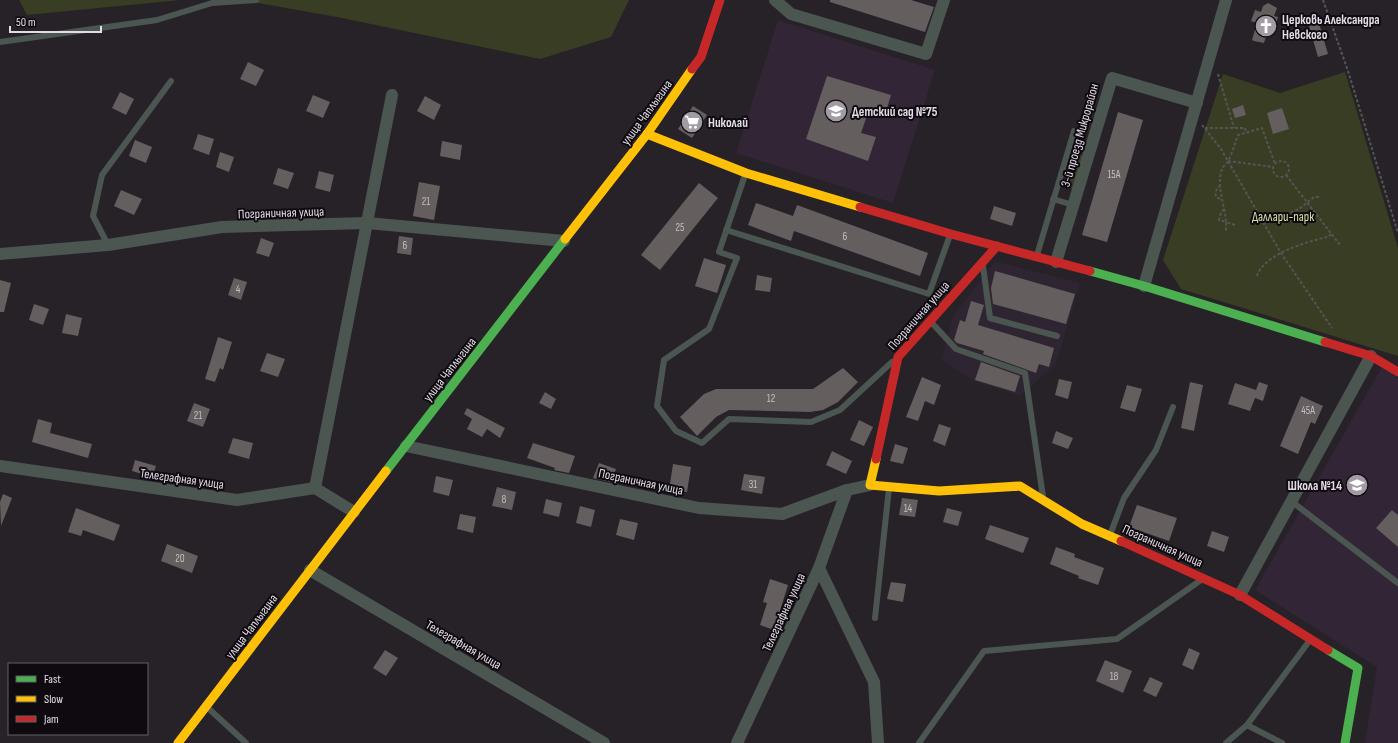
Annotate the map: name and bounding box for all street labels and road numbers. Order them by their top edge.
street label: улица Чаплыгина [618,77,676,148]
street label: 3-й проезд Микрорайон [1058,82,1102,189]
street label: Пограничная улица [238,203,324,222]
street label: Пограничная улица [884,278,953,353]
street label: улица Чаплыгина [420,334,480,405]
street label: Телеграфная улица [139,465,225,493]
street label: Пограничная улица [597,465,685,499]
street label: Пограничная улица [1120,521,1205,571]
street label: Телеграфная улица [759,571,809,654]
street label: улица Чаплыгина [222,591,281,662]
street label: Телеграфная улица [423,617,504,673]

